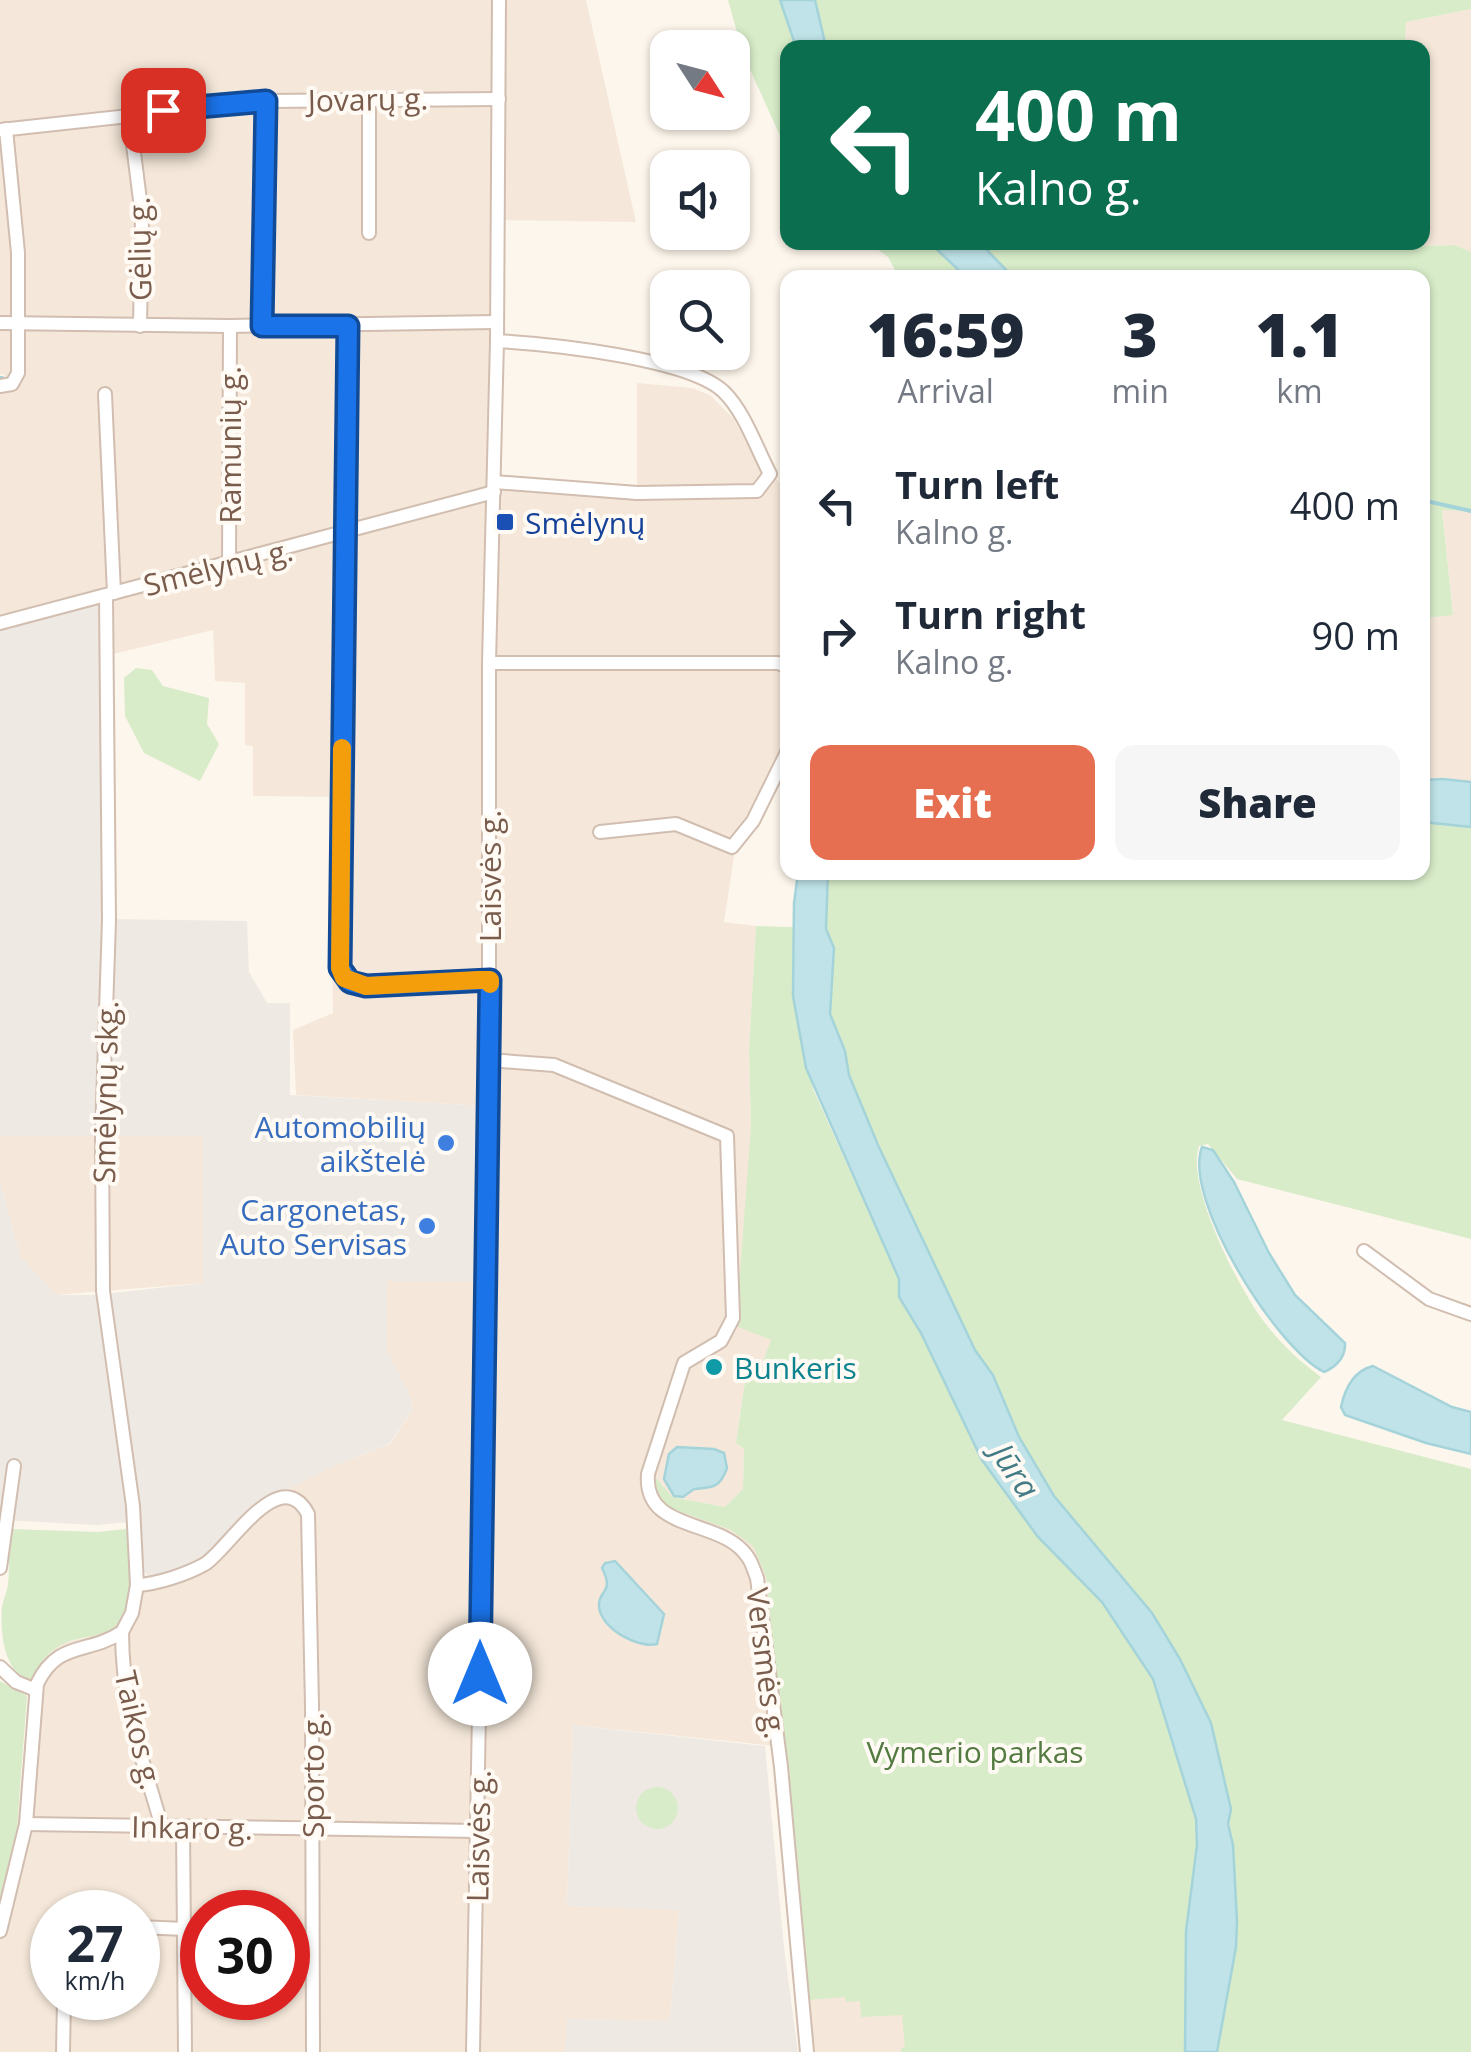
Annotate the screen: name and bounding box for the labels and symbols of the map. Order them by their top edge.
north arrow [650,30,750,130]
pin [121,68,206,153]
street label: Jovarų g. [304,77,429,121]
street label: Gėlių g. [118,197,160,301]
street label: Ramunių g. [209,366,250,524]
place label: Smėlynų [525,502,645,543]
marker: Smėlynų [494,511,516,533]
street label: Smėlynų g. [139,529,297,605]
street label: Laisvės g. [469,810,510,942]
street label: Smėlynų skg. [83,1000,127,1184]
place label: Automobilių aikštelė [255,1106,426,1181]
marker: Automobilių aikštelė [435,1132,457,1154]
place label: Cargonetas, Auto Servisas [220,1189,407,1264]
marker: Cargonetas, Auto Servisas [416,1215,438,1237]
place label: Bunkeris [734,1347,857,1388]
marker: Bunkeris [703,1356,725,1378]
water label: Jūra [979,1429,1050,1506]
street label: Versmės g. [737,1585,797,1741]
position arrow [428,1622,532,1726]
street label: Taikos g. [105,1667,173,1793]
street label: Sporto g. [292,1712,333,1838]
park label: Vymerio parkas [866,1731,1084,1772]
street label: Laisvės g. [456,1770,500,1902]
street label: Inkaro g. [131,1805,253,1849]
speed limit sign: 30 [180,1890,310,2020]

